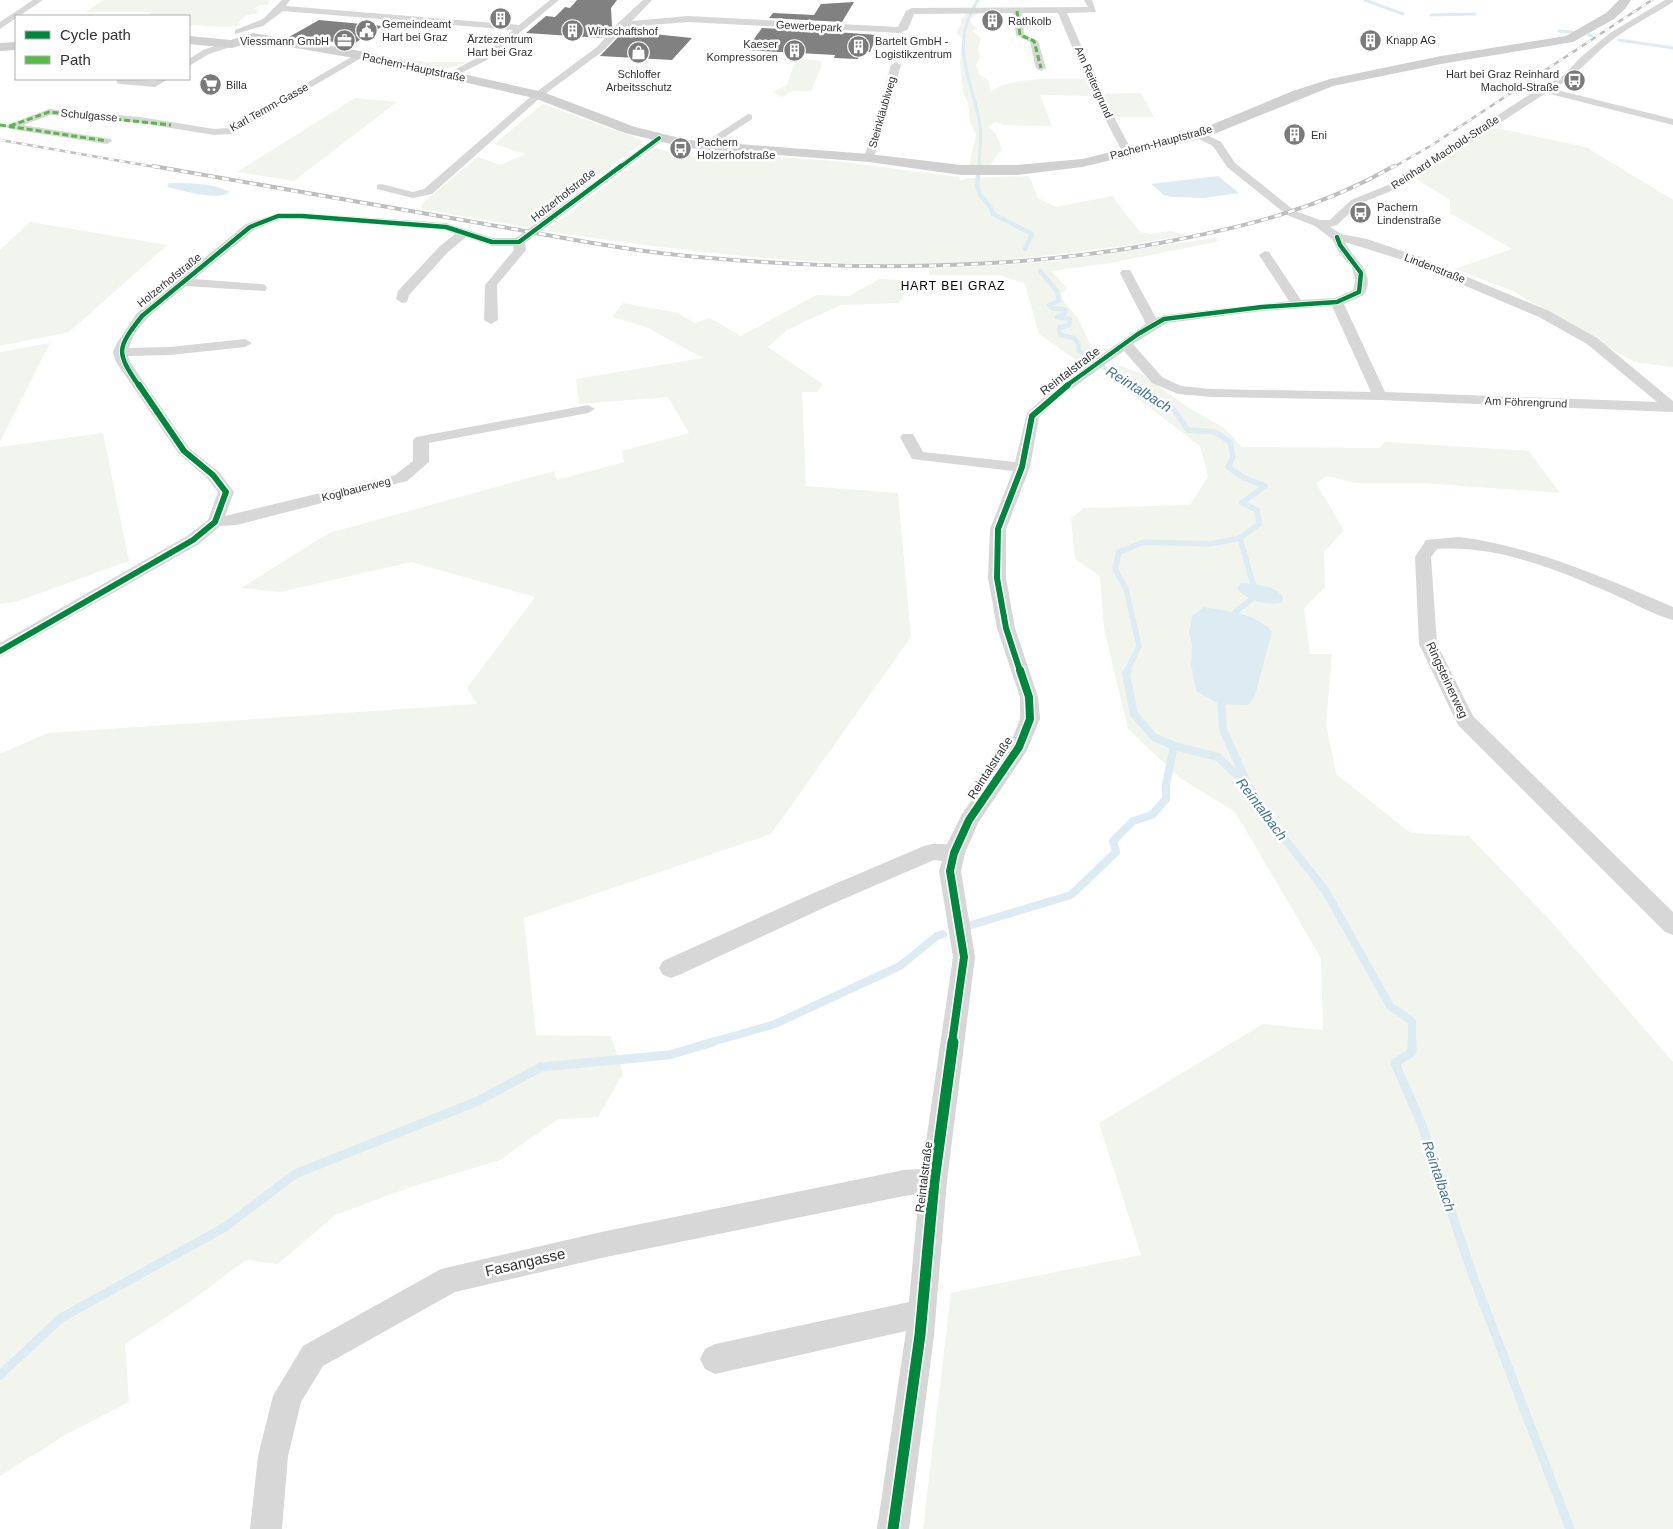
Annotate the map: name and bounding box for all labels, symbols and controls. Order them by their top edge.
building icon: Ärztezentrum Hart bei Graz [488,6,512,30]
building icon: Rathkolb [980,9,1004,33]
legend [15,15,190,80]
place label: Rathkolb [1008,15,1051,27]
public building icon: Gemeindeamt Hart bei Graz [354,18,378,42]
place label: Gemeindeamt Hart bei Graz [382,18,451,43]
street label: Gewerbepark [776,18,843,34]
building icon: Wirtschaftshof [560,19,584,43]
place label: Wirtschaftshof [588,25,659,37]
text: Cycle path [60,26,131,43]
building icon: Knapp AG [1358,28,1382,52]
office icon: Viessmann GmbH [333,29,357,53]
place label: Ärztezentrum Hart bei Graz [467,33,533,58]
place label: Knapp AG [1386,34,1436,46]
place label: Viessmann GmbH [240,35,329,47]
building icon: Bartelt GmbH - Logistikzentrum [847,35,871,59]
place label: Bartelt GmbH - Logistikzentrum [875,35,952,60]
place label: Kaeser Kompressoren [706,38,778,63]
building icon: Kaeser Kompressoren [782,38,806,62]
shop icon: Schloffer Arbeitsschutz [627,41,651,65]
street label: Am Reitergrund [1073,44,1115,120]
street label: Pachern-Hauptstraße [361,50,467,84]
text: Path [60,51,91,68]
place label: Schloffer Arbeitsschutz [606,68,672,93]
place label: Hart bei Graz Reinhard Machold-Straße [1446,68,1559,93]
bus stop icon: Hart bei Graz Reinhard Machold-Straße [1563,68,1587,92]
supermarket icon: Billa [198,73,222,97]
street label: Steinkläublweg [866,75,898,149]
place label: Billa [226,79,248,91]
street label: Karl Temm-Gasse [228,80,310,134]
street label: Schulgasse [60,107,118,123]
street label: Reinhard Machold-Straße [1389,113,1501,191]
street label: Pachern-Hauptstraße [1109,123,1213,161]
building icon: Eni [1283,123,1307,147]
place label: Eni [1311,129,1327,141]
bus stop icon: Pachern Holzerhofstraße [669,136,693,160]
place label: Pachern Holzerhofstraße [697,136,775,161]
street label: Holzerhofstraße [528,166,598,224]
bus stop icon: Pachern Lindenstraße [1349,201,1373,225]
place label: Pachern Lindenstraße [1377,201,1441,226]
street label: Holzerhofstraße [135,251,203,309]
street label: Lindenstraße [1403,251,1467,285]
district label: HART BEI GRAZ [901,279,1005,293]
street label: Reintalstraße [1037,344,1103,398]
water label: Reintalbach [1103,363,1175,415]
street label: Am Föhrengrund [1485,395,1567,409]
street label: Koglbauerweg [320,475,392,503]
street label: Ringsteinerweg [1423,640,1471,720]
street label: Reintalstraße [965,734,1015,802]
water label: Reintalbach [1233,775,1291,844]
water label: Reintalbach [1419,1138,1459,1214]
street label: Reintalstraße [913,1140,935,1213]
street label: Fasangasse [483,1245,567,1279]

